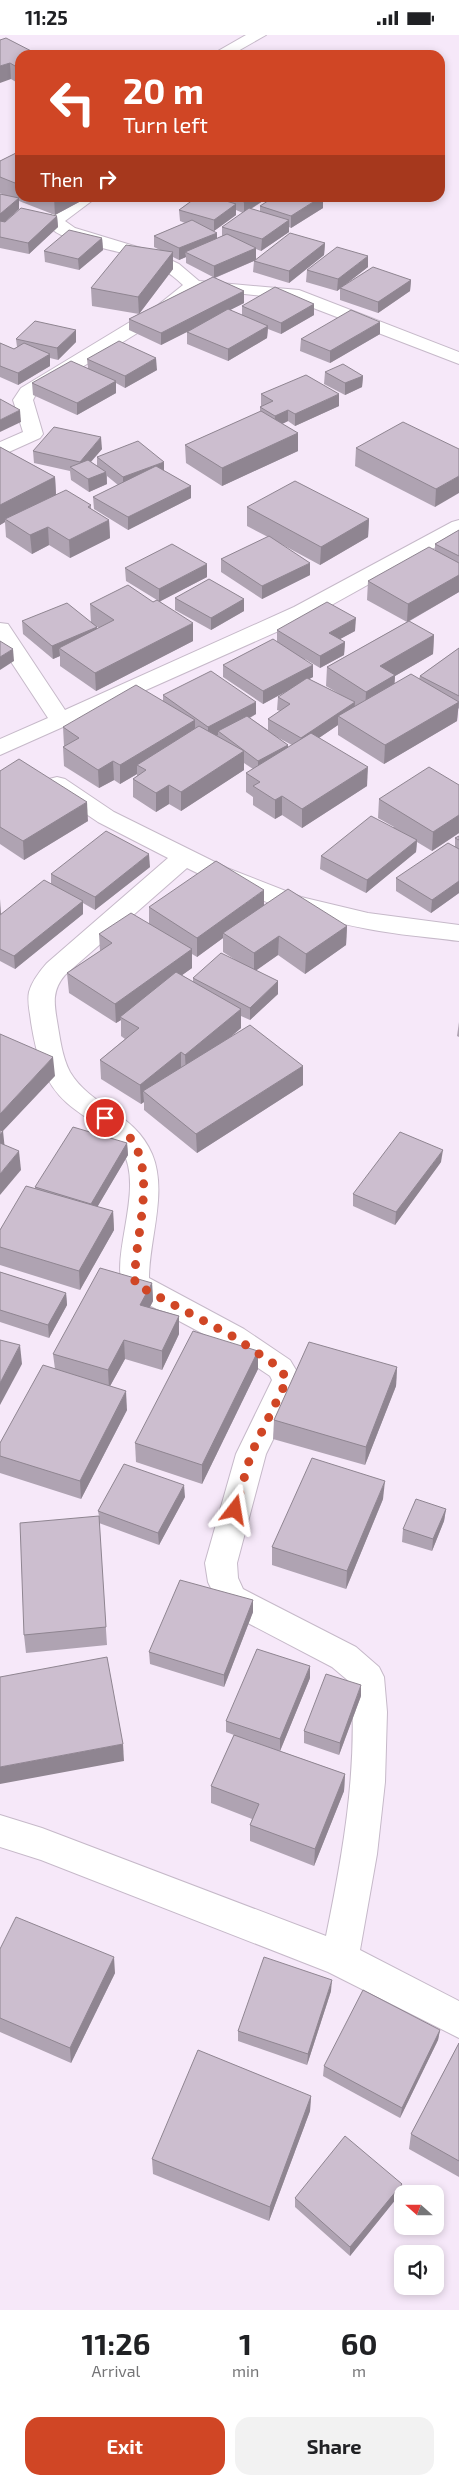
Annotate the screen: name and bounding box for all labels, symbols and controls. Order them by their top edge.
text: 11:25 [25,6,68,29]
text: 20 m [123,69,204,111]
icon: left [40,70,105,135]
text: Turn left [123,111,208,137]
icon: right [93,165,121,193]
text: Then [40,168,83,191]
pin [84,1097,126,1139]
icon: arrive [91,1104,119,1132]
position arrow [208,1483,260,1535]
north arrow [394,2185,444,2235]
map controls [394,2185,444,2295]
button: sound [394,2245,444,2295]
text: 11:26 [82,2325,150,2361]
text: 1 [239,2325,252,2361]
text: 60 [341,2325,377,2361]
text: Arrival [92,2361,140,2380]
text: min [232,2361,259,2380]
text: m [352,2361,366,2380]
button: Exit [25,2417,225,2475]
button: Share [235,2417,434,2475]

